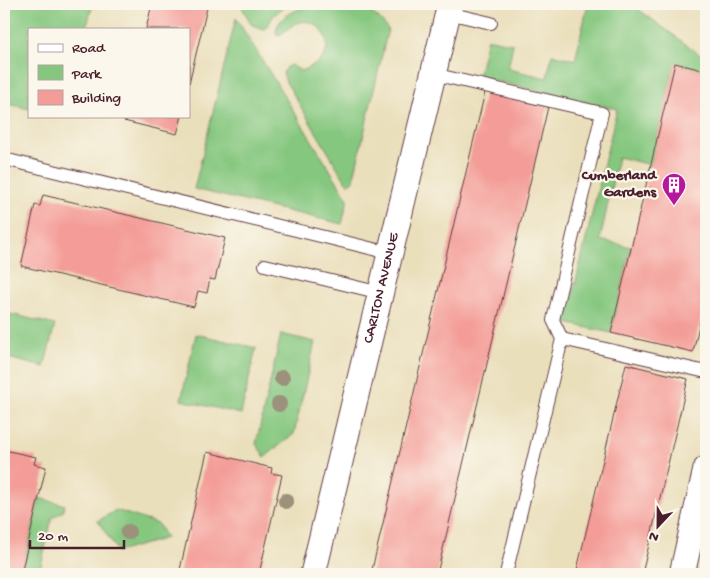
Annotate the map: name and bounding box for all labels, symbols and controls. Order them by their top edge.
legend [28,28,190,118]
text: Road [72,40,106,58]
text: Park [71,66,102,84]
text: Building [71,90,121,108]
place label: Cumberland Gardens [581,167,658,202]
building icon: Cumberland Gardens [661,172,687,206]
street label: CARLTON AVENUE [360,231,404,345]
north arrow [632,500,682,550]
scale bar [30,518,124,550]
text: N [647,526,661,545]
text: 20 m [38,528,68,546]

